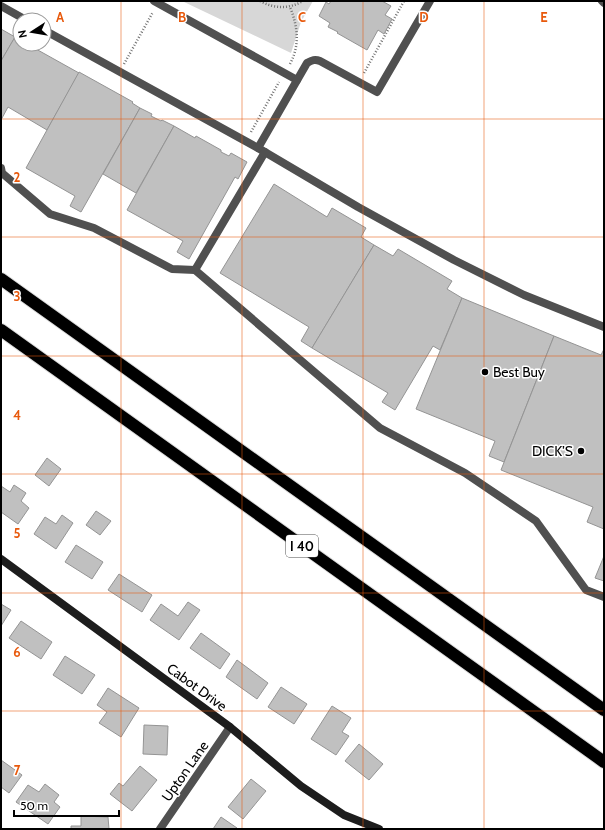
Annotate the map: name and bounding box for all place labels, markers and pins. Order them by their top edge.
place label: Best Buy [493,363,545,381]
marker: Best Buy [480,367,490,377]
place label: DICK’S [532,442,573,460]
marker: DICK’S [576,446,586,456]

